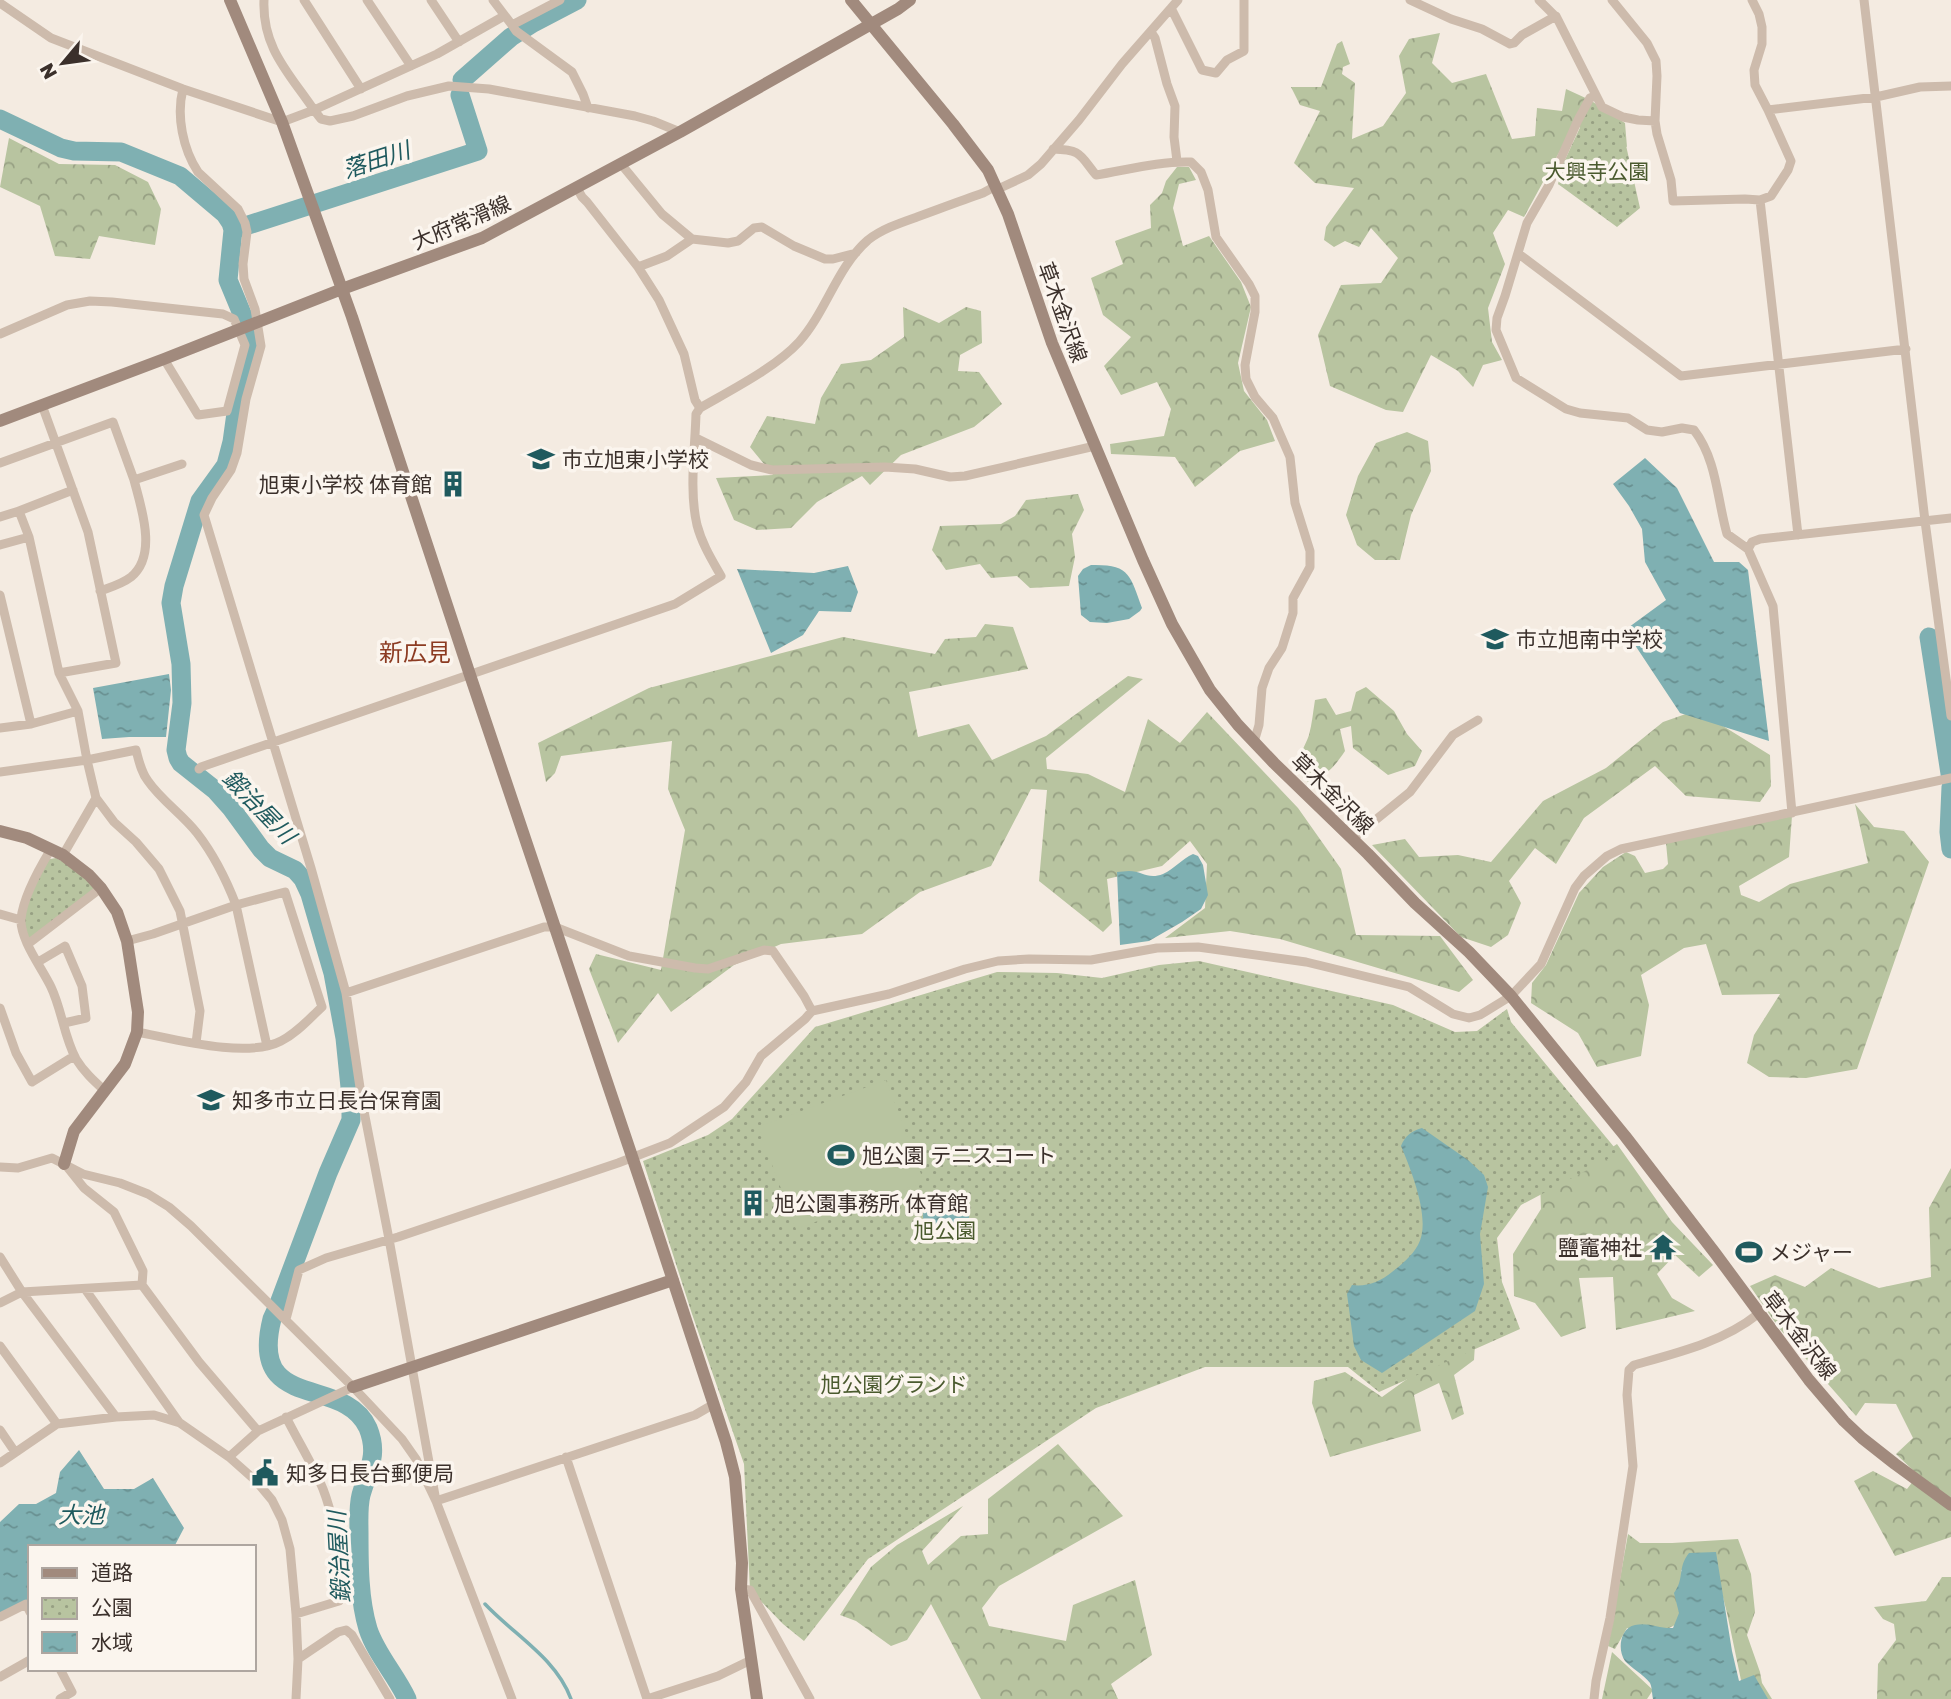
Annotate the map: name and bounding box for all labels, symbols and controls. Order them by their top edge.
north arrow [28,28,98,98]
text: N [34,60,61,83]
water label: 落田川 [339,134,416,183]
park label: 大興寺公園 [1545,158,1650,184]
street label: 大府常滑線 [408,190,514,254]
street label: 草木金沢線 [1033,258,1093,366]
school or university icon: 市立旭東小学校 [526,444,556,474]
place label: 市立旭東小学校 [562,446,709,472]
building icon: 旭東小学校 体育館 [438,469,468,499]
place label: 旭東小学校 体育館 [259,471,432,497]
school or university icon: 市立旭南中学校 [1480,624,1510,654]
place label: 市立旭南中学校 [1516,626,1663,652]
district label: 新広見 [379,637,451,666]
street label: 草木金沢線 [1286,747,1380,839]
water label: 鍛治屋川 [218,763,304,851]
school or university icon: 知多市立日長台保育園 [196,1085,226,1115]
place label: 知多市立日長台保育園 [232,1087,442,1113]
sports icon: 旭公園 テニスコート [826,1140,856,1170]
place label: 旭公園 テニスコート [862,1142,1056,1168]
building icon: 旭公園事務所 体育館 [738,1188,768,1218]
place label: 旭公園事務所 体育館 [774,1190,968,1216]
park label: 旭公園 [914,1217,977,1243]
temple icon: 鹽竈神社 [1648,1232,1678,1262]
place label: 鹽竈神社 [1558,1234,1642,1260]
sports icon: メジャー [1734,1237,1764,1267]
place label: メジャー [1770,1239,1853,1265]
street label: 草木金沢線 [1757,1286,1843,1384]
park label: 旭公園グランド [821,1371,968,1397]
public building icon: 知多日長台郵便局 [250,1458,280,1488]
place label: 知多日長台郵便局 [286,1460,454,1486]
water label: 大池 [58,1500,106,1528]
water label: 鍛治屋川 [321,1507,354,1604]
legend [28,1545,256,1671]
text: 道路 [91,1559,133,1585]
text: 公園 [91,1594,133,1620]
text: 水域 [91,1629,133,1655]

